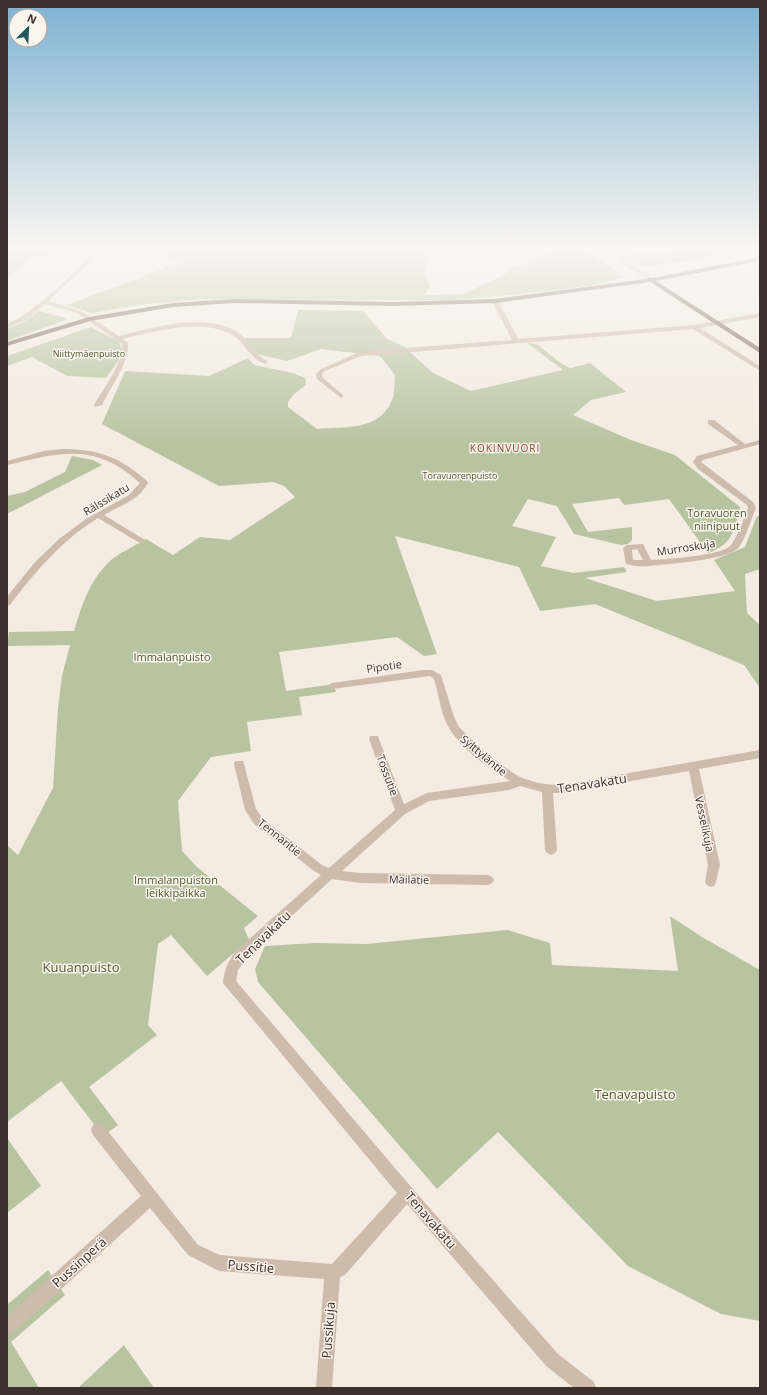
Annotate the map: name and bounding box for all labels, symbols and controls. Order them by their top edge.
north arrow [8,8,48,48]
text: N [25,10,39,27]
park label: Niittymäenpuisto [53,347,125,360]
district label: KOKINVUORI [470,441,540,455]
park label: Toravuorenpuisto [423,469,497,482]
street label: Rälssikatu [80,479,132,519]
park label: Toravuoren niinipuut [687,505,747,533]
street label: Murroskuja [656,535,716,559]
park label: Immalanpuisto [133,649,211,664]
street label: Pipotie [365,656,403,676]
street label: Sylttyläntie [458,731,510,779]
street label: Tossutie [374,752,402,798]
street label: Tenavakatu [556,769,628,797]
street label: Vesselikuja [692,795,718,853]
street label: Tennaritie [255,815,305,859]
street label: Mailatie [389,871,429,887]
park label: Immalanpuiston leikkipaikka [134,872,218,900]
street label: Tenavakatu [232,906,294,968]
park label: Kuuanpuisto [43,958,120,976]
park label: Tenavapuisto [594,1085,676,1103]
street label: Tenavakatu [401,1188,461,1252]
street label: Pussinperä [48,1233,110,1291]
street label: Pussitie [227,1255,275,1277]
street label: Pussikuja [317,1301,339,1359]

